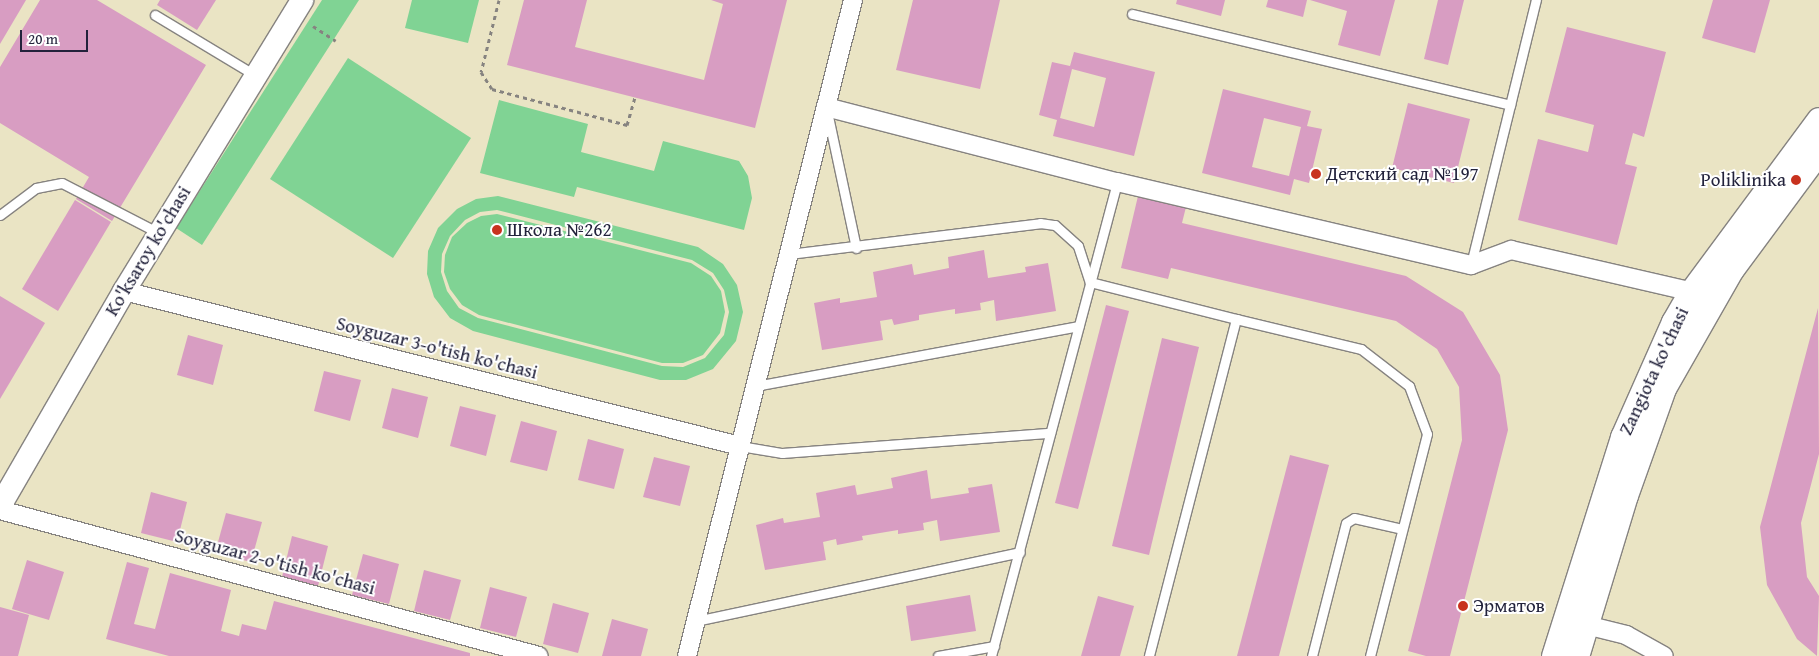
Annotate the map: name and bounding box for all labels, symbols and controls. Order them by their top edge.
scale bar [22,20,90,52]
text: 20 m [28,28,58,49]
place label: Детский сад №197 [1326,163,1479,185]
marker: Детский сад №197 [1310,168,1322,180]
place label: Poliklinika [1700,169,1786,191]
marker: Poliklinika [1790,174,1802,186]
street label: Ko'ksaroy ko'chasi [100,182,196,320]
place label: Школа №262 [507,219,612,241]
marker: Школа №262 [491,224,503,236]
street label: Zangiota ko'chasi [1614,303,1694,439]
street label: Soyguzar 3-o'tish ko'chasi [334,312,540,384]
street label: Soyguzar 2-o'tish ko'chasi [172,524,378,600]
place label: Эрматов [1473,595,1545,617]
marker: Эрматов [1457,600,1469,612]

